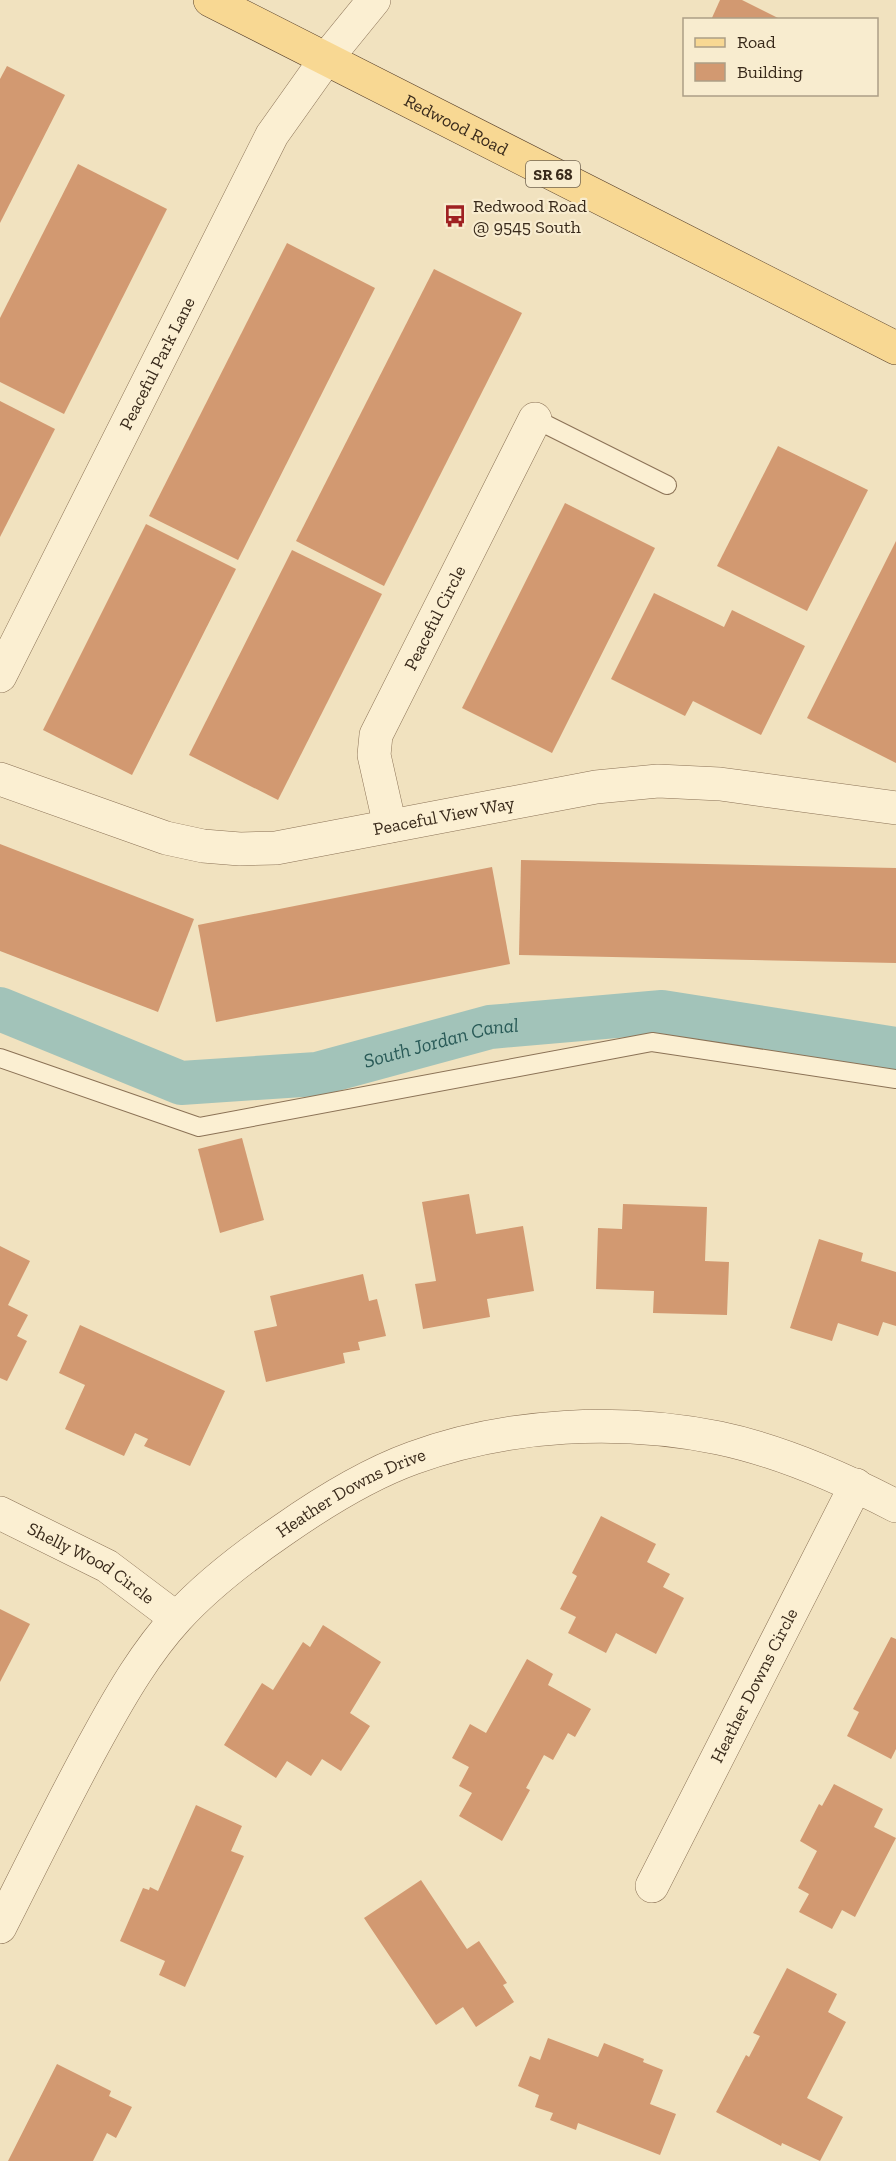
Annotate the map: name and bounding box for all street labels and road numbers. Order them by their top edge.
street label: Redwood Road [400,89,512,160]
road number: SR 68 [526,161,580,187]
street label: Peaceful Park Lane [115,293,200,433]
street label: Peaceful Circle [399,562,470,674]
street label: Peaceful View Way [371,792,517,840]
street label: Heather Downs Drive [272,1443,428,1542]
street label: Shelly Wood Circle [24,1517,159,1609]
street label: Heather Downs Circle [706,1604,803,1767]

